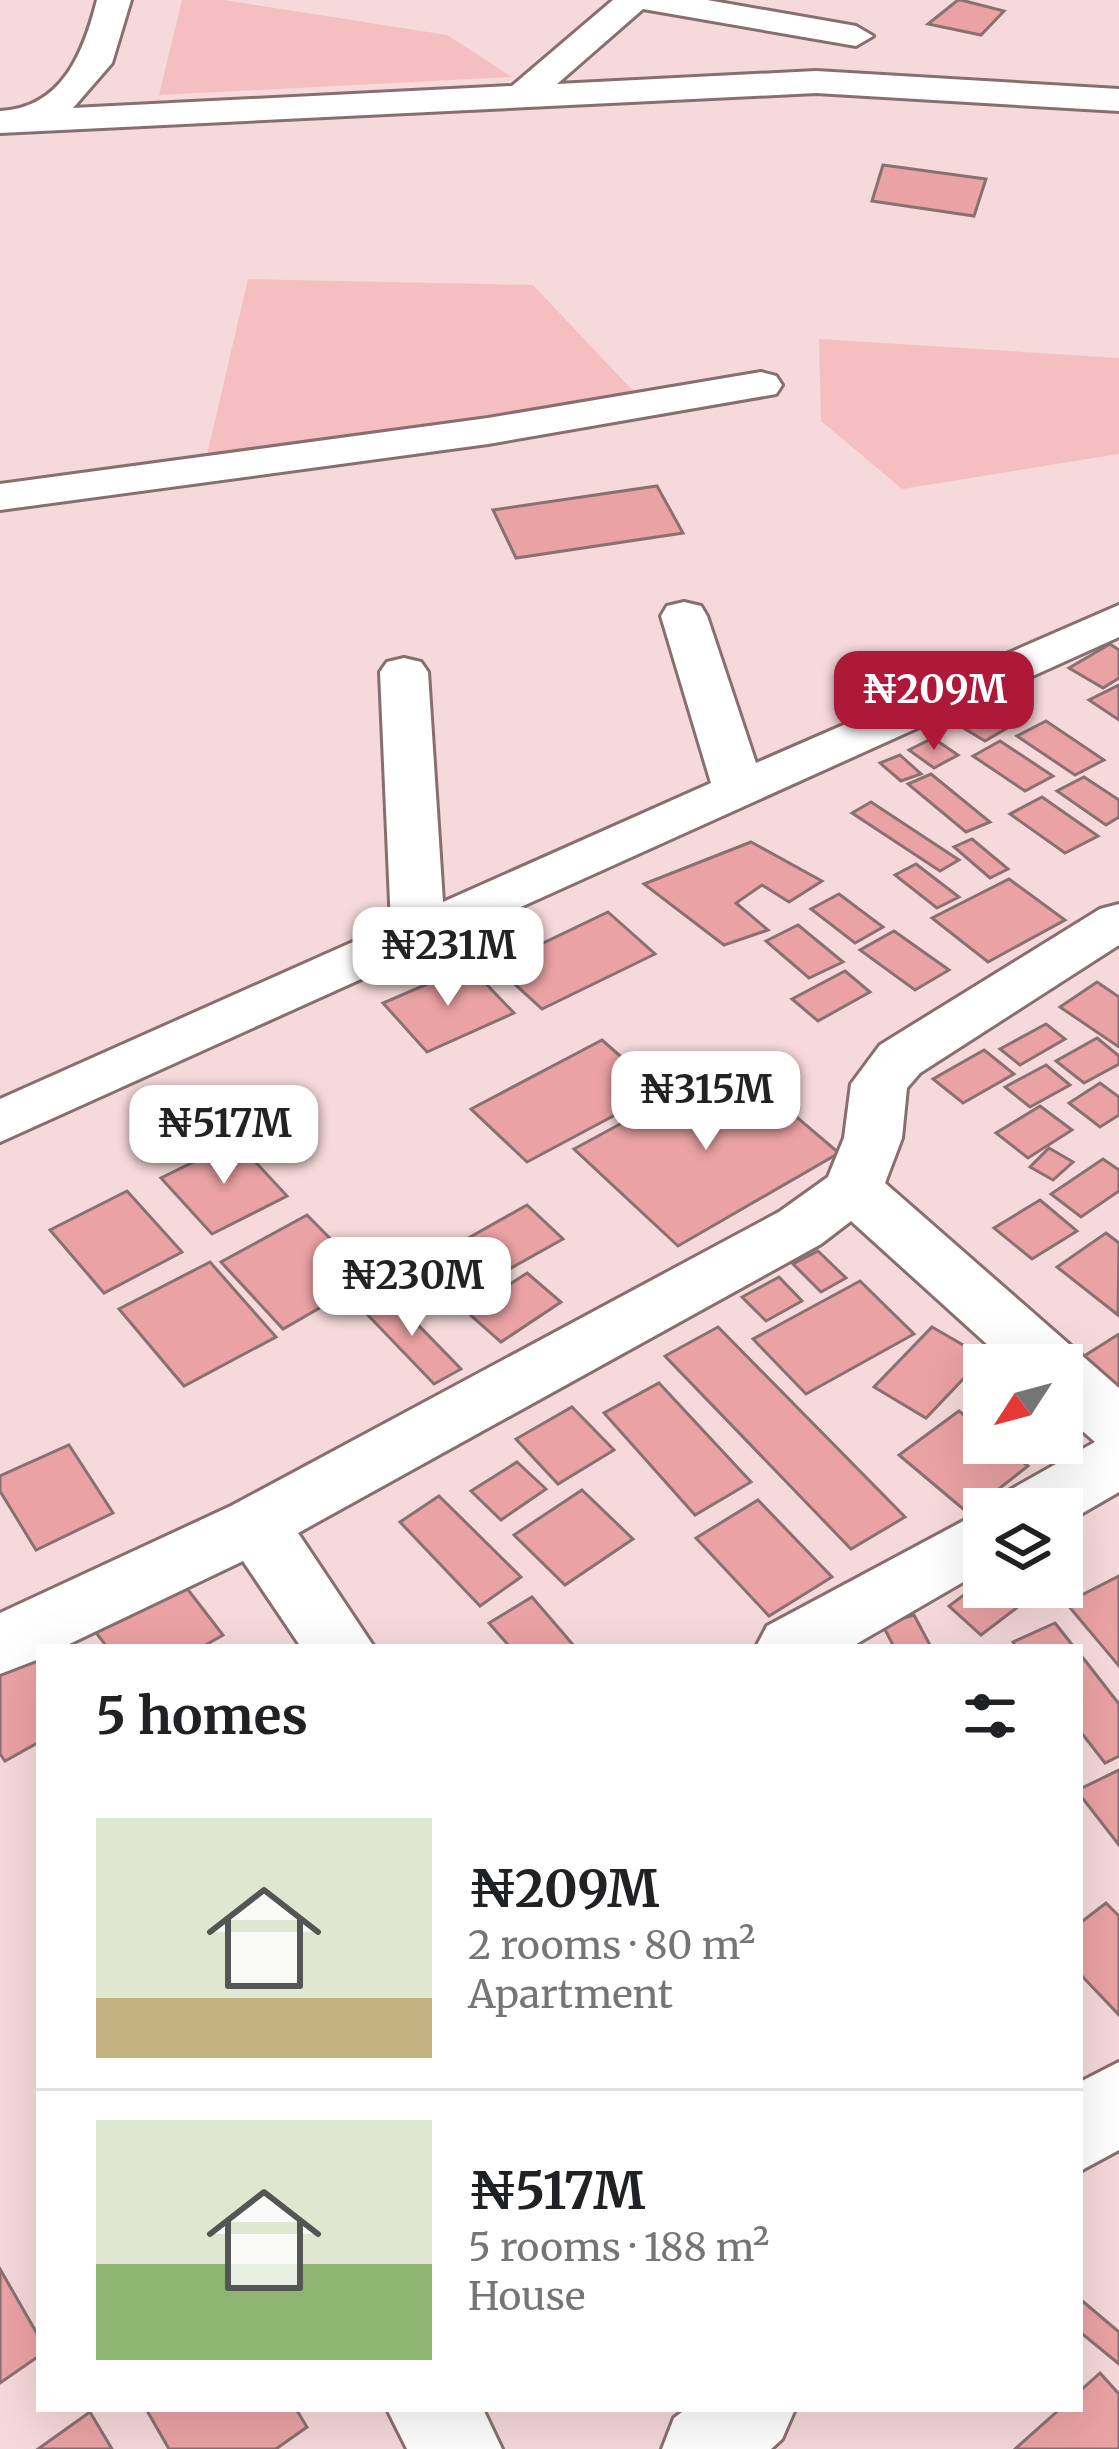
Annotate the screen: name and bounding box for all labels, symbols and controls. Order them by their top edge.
pin: ₦209M [850,651,1018,753]
text: ₦209M [861,665,1007,714]
pin: ₦231M [364,907,532,1009]
text: ₦231M [380,921,516,970]
pin: ₦315M [622,1051,790,1153]
text: ₦315M [638,1065,774,1114]
pin: ₦517M [140,1085,308,1187]
text: ₦517M [156,1099,292,1148]
pin: ₦230M [328,1237,496,1339]
text: ₦230M [340,1251,484,1300]
north arrow [963,1344,1083,1464]
map controls [963,1344,1083,1608]
button: layers [963,1488,1083,1608]
icon: filters [957,1683,1023,1749]
text: 5 homes [96,1684,308,1748]
text: ₦209M [468,1857,659,1921]
icon: home [192,1866,336,2010]
text: 2 rooms · 80 m² [468,1921,755,1970]
text: Apartment [468,1970,673,2019]
text: ₦517M [468,2159,645,2223]
icon: home [192,2168,336,2312]
text: 5 rooms · 188 m² [468,2223,769,2272]
text: House [468,2272,585,2321]

